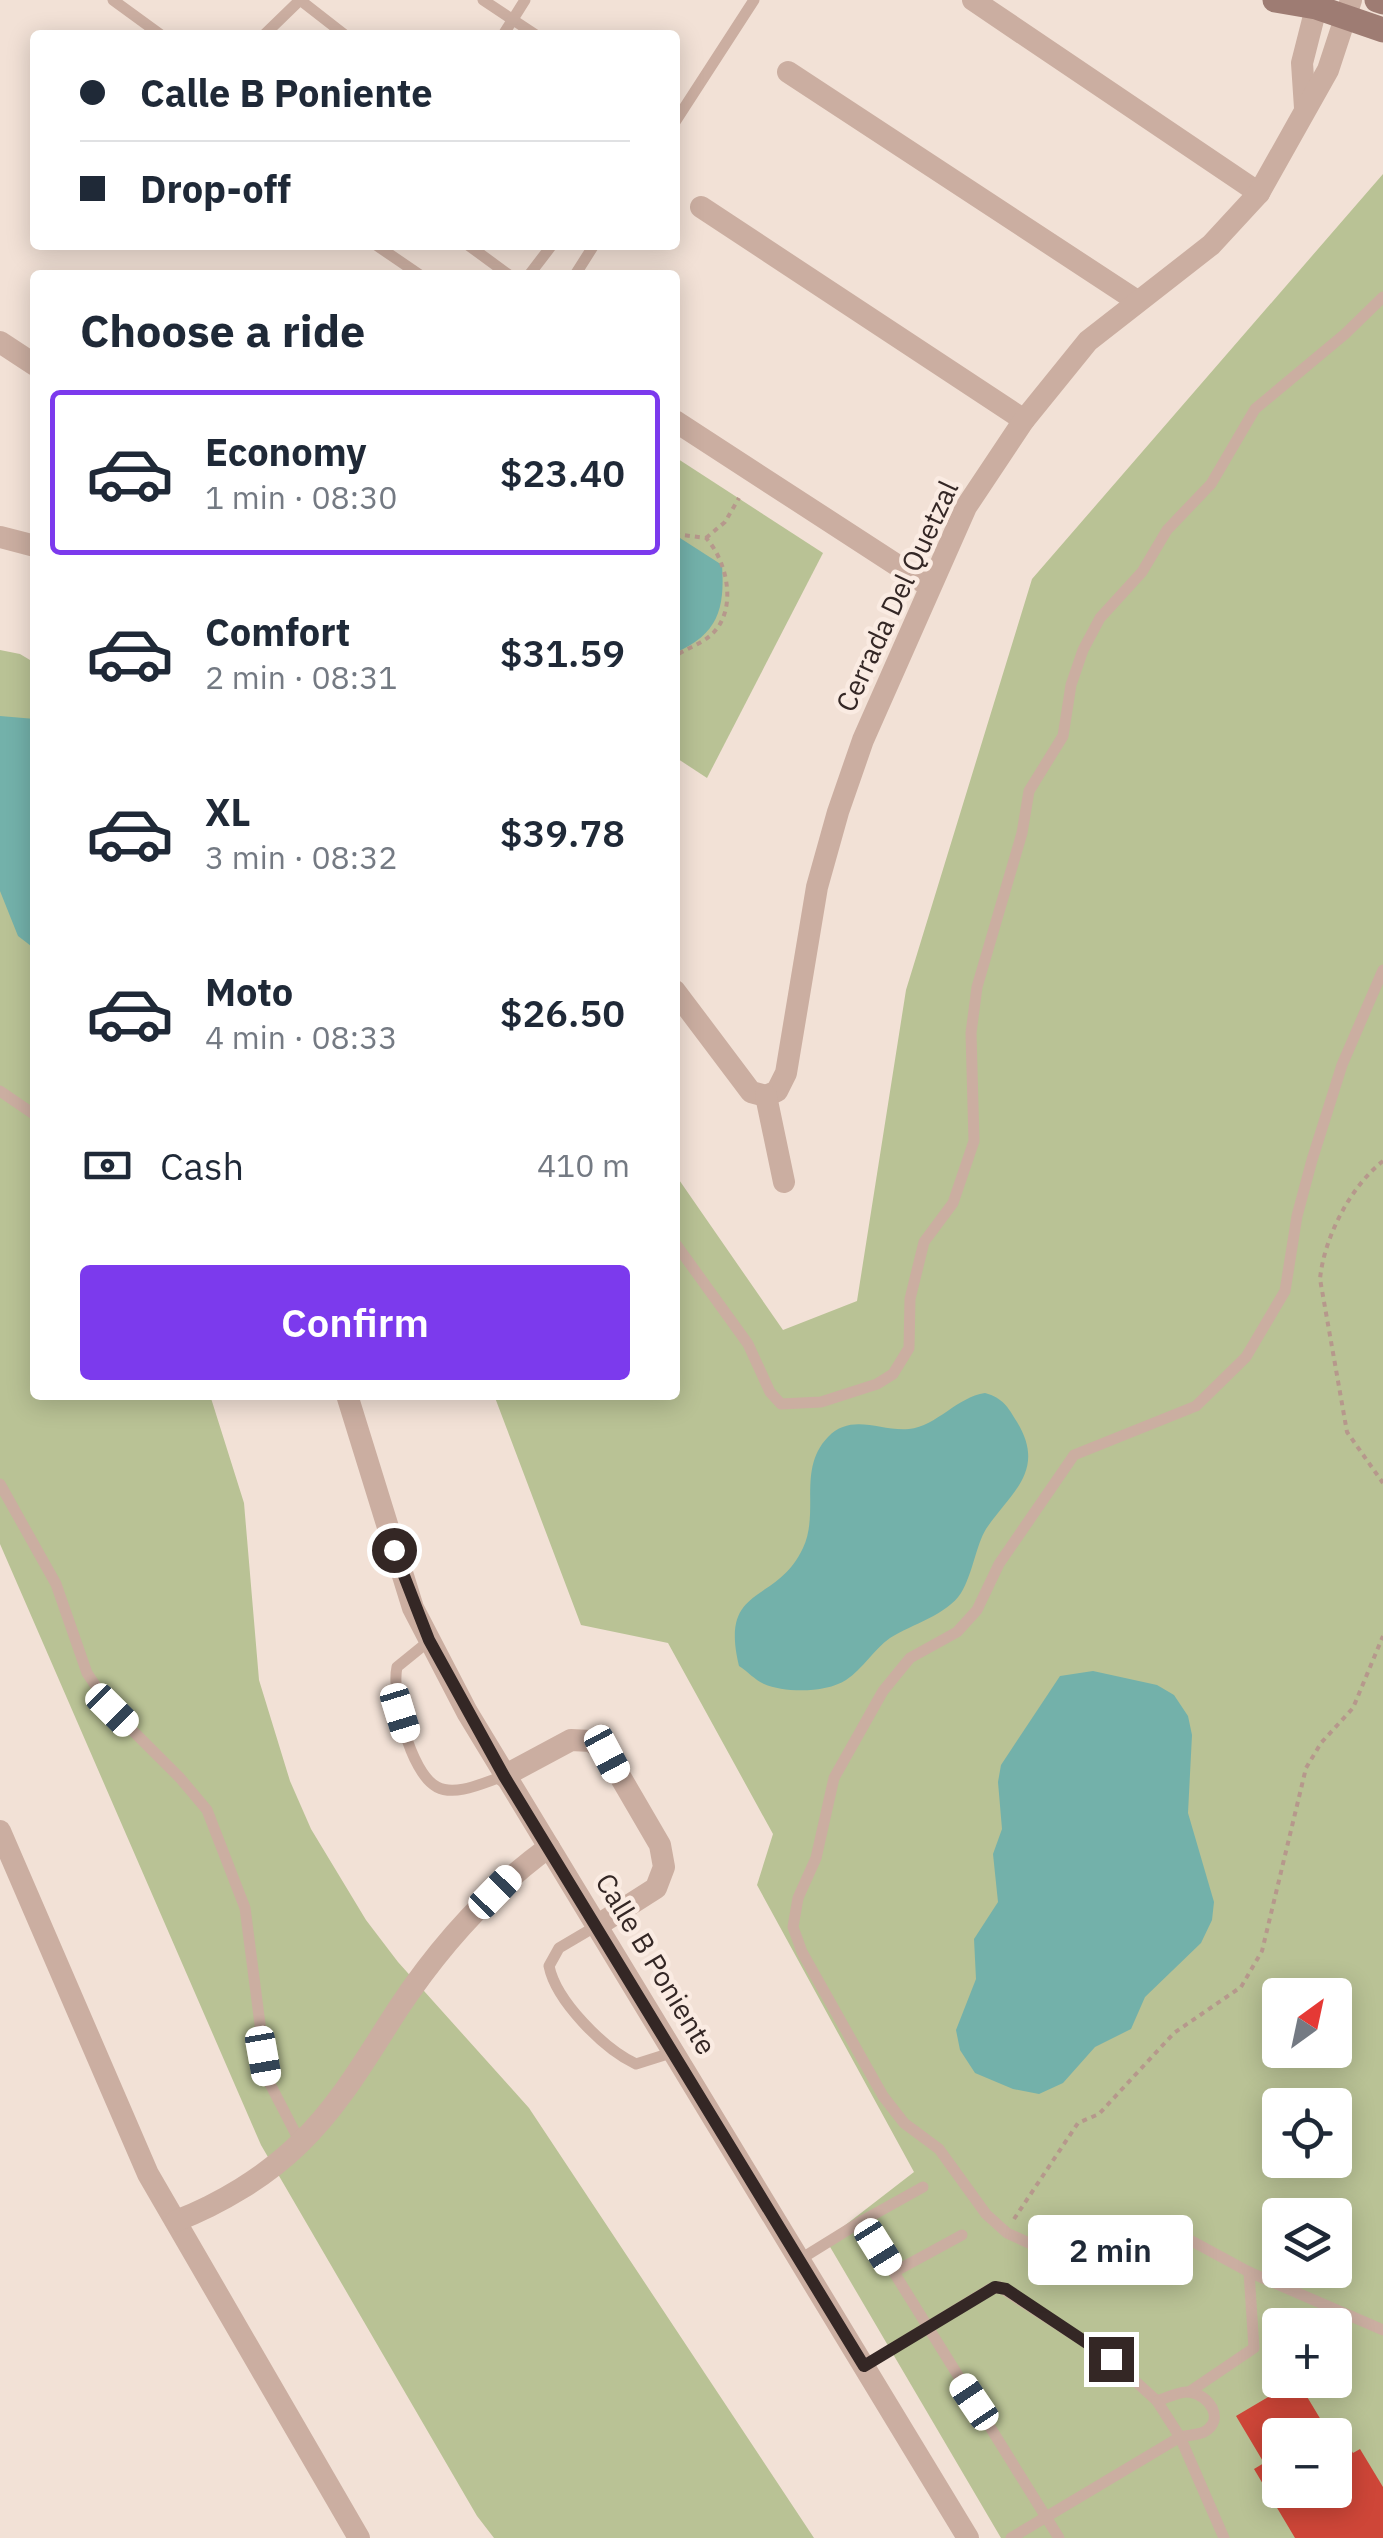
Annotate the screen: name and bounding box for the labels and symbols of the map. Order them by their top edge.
street label: Cerrada Del Quetzal [827,474,966,717]
route start [372,1528,417,1573]
car [80,1678,144,1742]
car [377,1680,423,1746]
car [580,1720,634,1788]
car [463,1860,527,1924]
street label: Calle B Poniente [588,1866,725,2061]
north arrow [1262,1978,1352,2068]
car [243,2024,283,2088]
car [849,2214,907,2280]
callout: 2 min [1028,2214,1194,2284]
route end [1089,2337,1134,2382]
car [945,2369,1003,2435]

